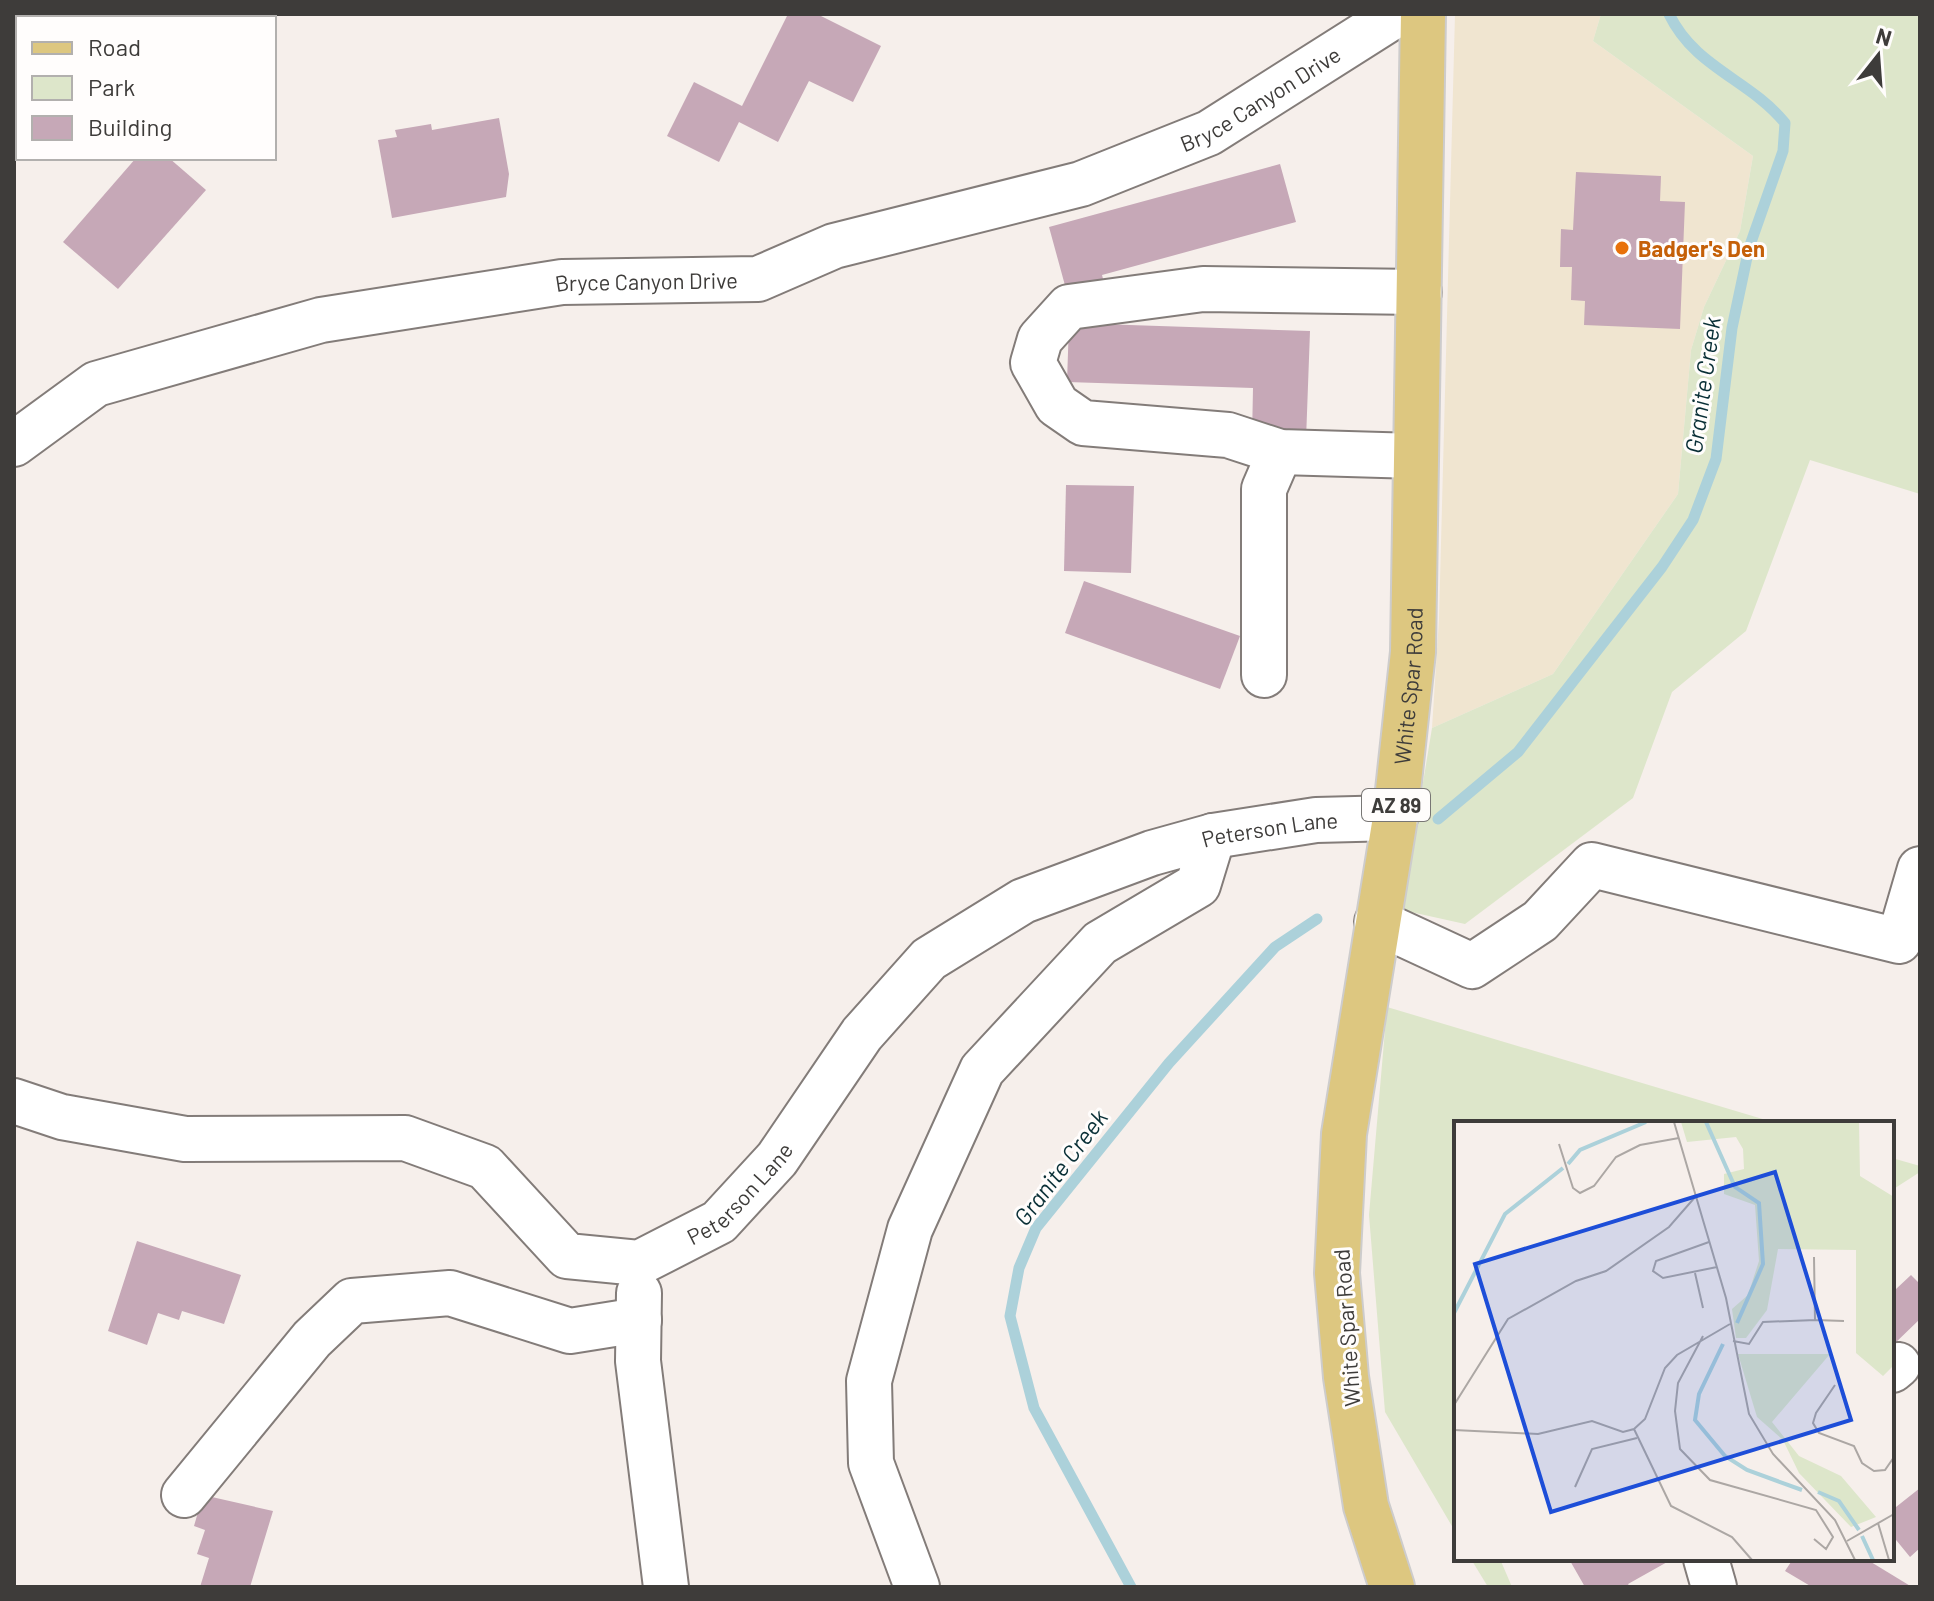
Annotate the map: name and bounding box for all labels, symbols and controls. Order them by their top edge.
legend [16,16,276,160]
north arrow [1838,16,1918,96]
text: N [1873,21,1895,50]
text: Road [88,32,141,61]
street label: Bryce Canyon Drive [1176,40,1345,156]
text: Park [88,72,135,101]
text: Building [88,112,172,141]
place label: Badger's Den [1638,235,1765,261]
marker: Badger's Den [1613,239,1631,257]
street label: Bryce Canyon Drive [553,266,738,296]
water label: Granite Creek [1678,314,1726,455]
street label: White Spar Road [1388,607,1427,766]
road number: AZ 89 [1362,789,1430,821]
street label: Peterson Lane [1198,806,1338,852]
water label: Granite Creek [1007,1103,1113,1231]
inset map [1454,1121,1894,1561]
street label: Peterson Lane [682,1137,797,1249]
street label: White Spar Road [1328,1248,1364,1408]

